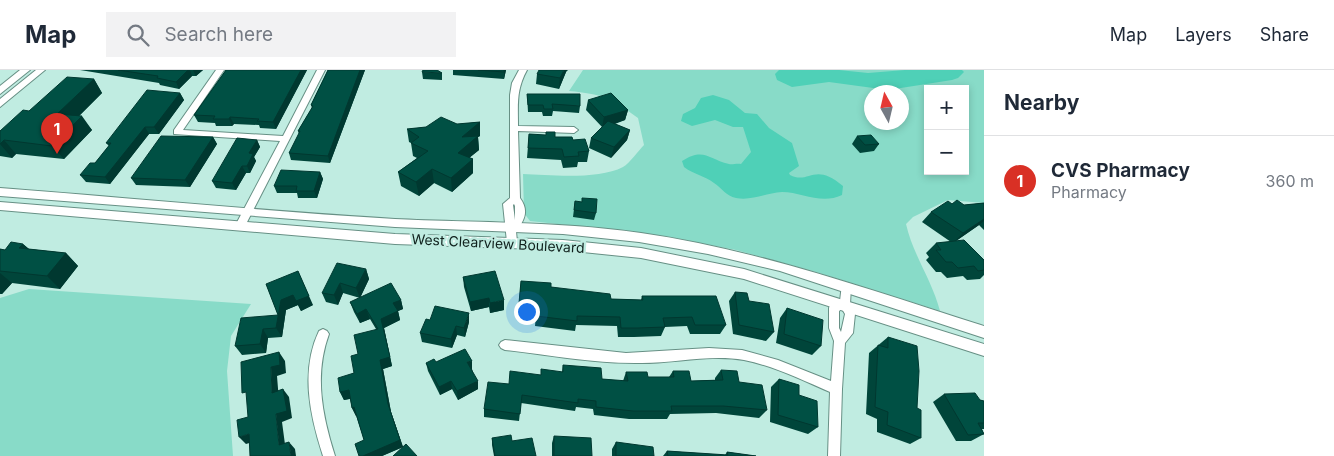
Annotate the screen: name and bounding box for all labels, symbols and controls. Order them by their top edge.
search box [106,12,456,57]
text: Map [25,20,76,49]
icon: search [124,21,152,49]
text: Search here [164,23,273,46]
text: Map [1110,24,1147,45]
text: Layers [1175,24,1232,45]
text: Share [1260,24,1309,45]
north arrow [864,85,909,130]
map controls [924,85,969,175]
button: + [924,85,969,130]
text: Nearby [1004,90,1079,115]
pin: 1 [41,113,73,154]
button: − [924,130,969,175]
text: CVS Pharmacy [1051,159,1190,182]
text: 1 [1017,171,1023,191]
text: 360 m [1266,171,1314,191]
text: Pharmacy [1051,182,1127,202]
street label: West Clearview Boulevard [411,230,585,256]
your location [514,299,540,325]

